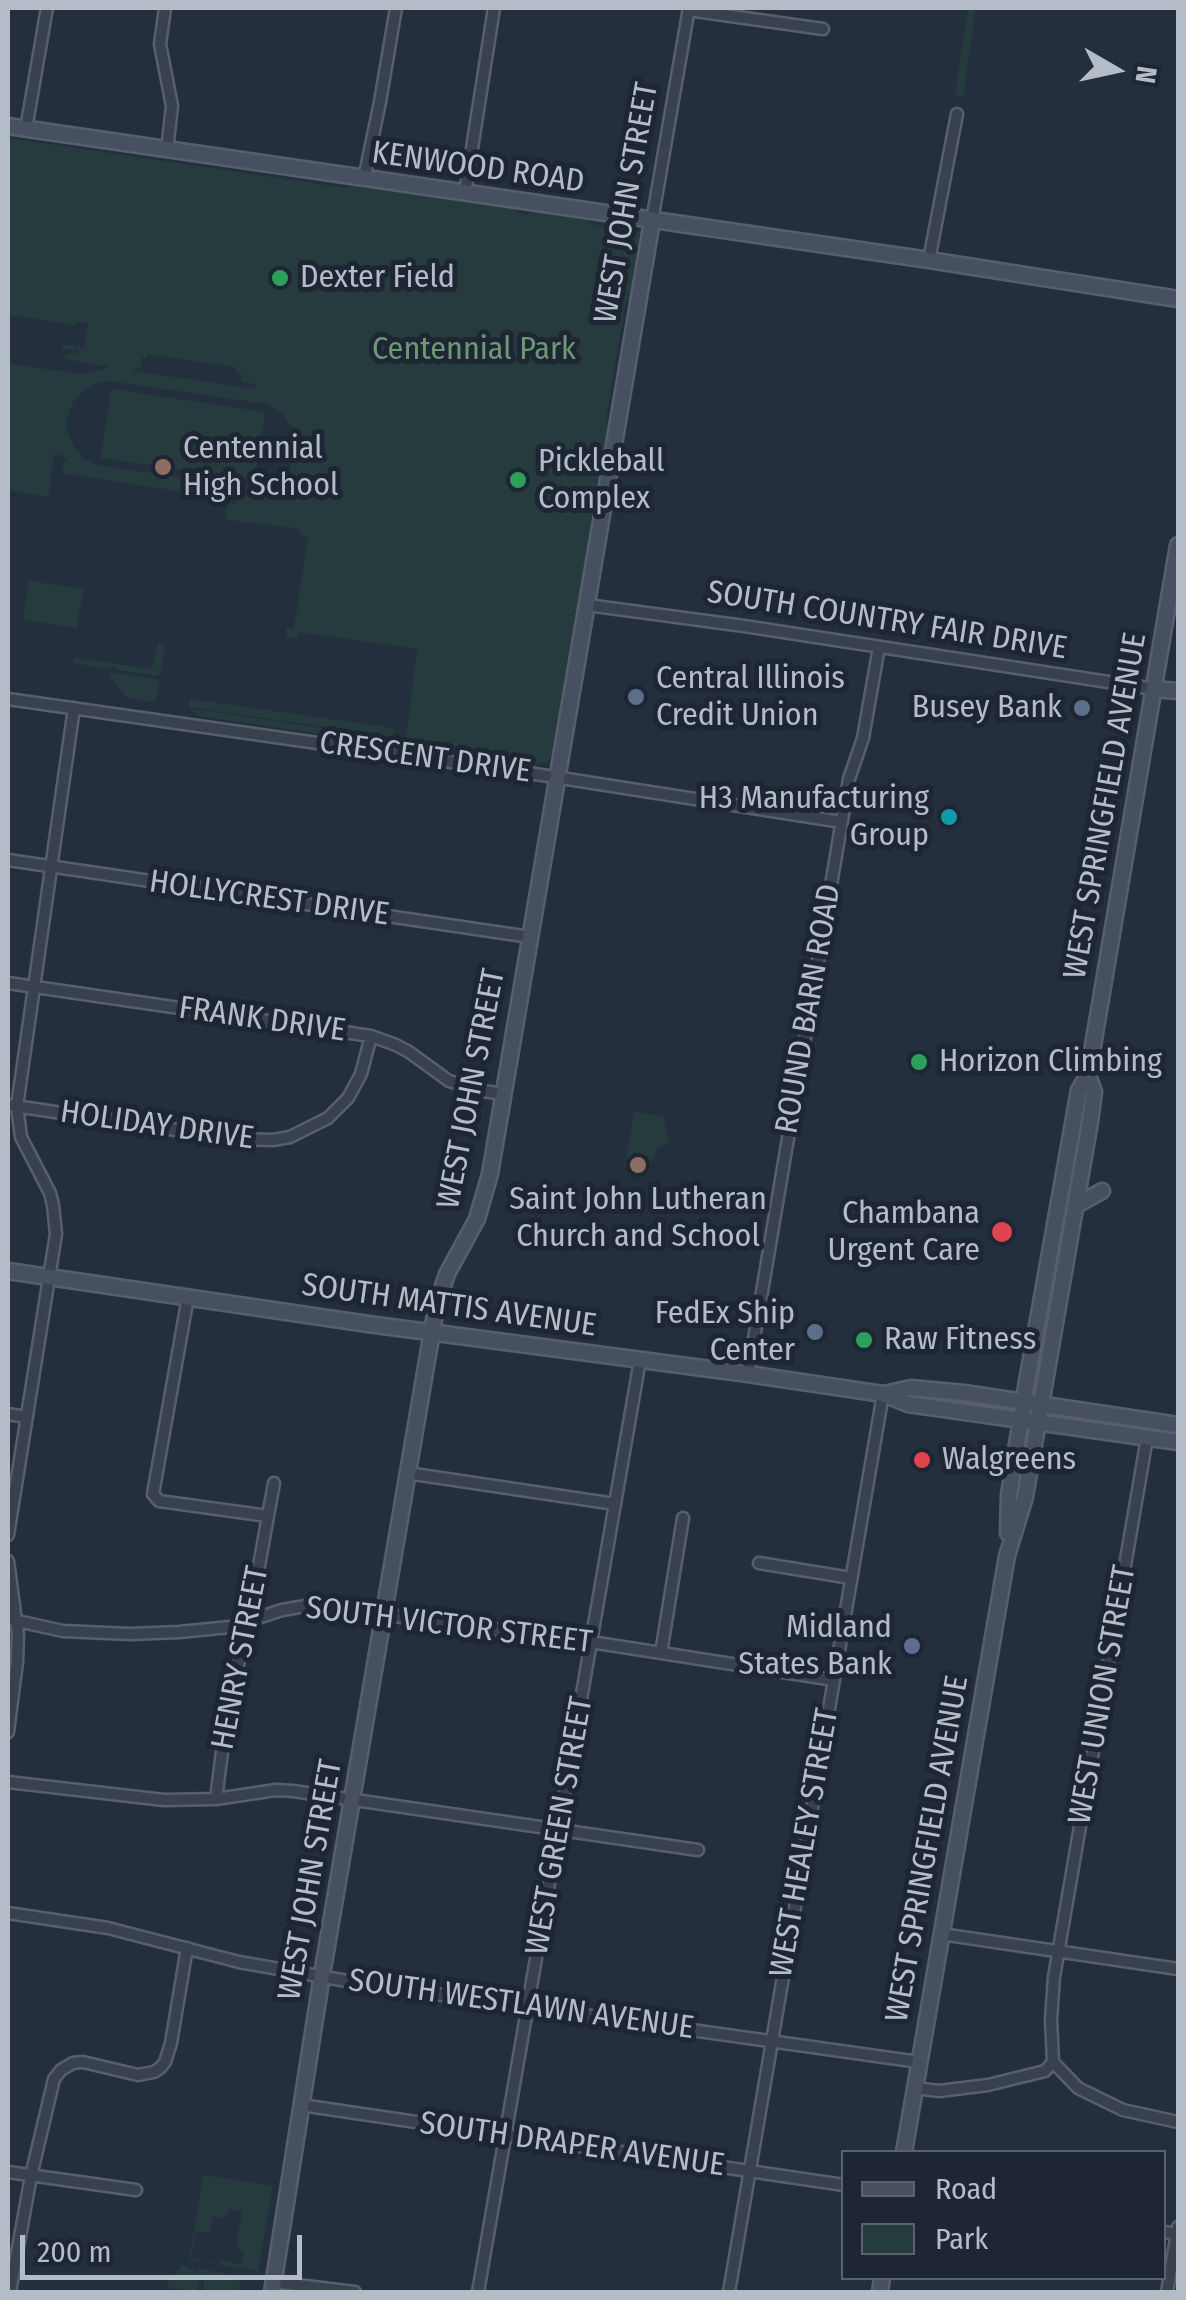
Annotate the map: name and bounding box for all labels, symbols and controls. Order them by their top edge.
north arrow [1066,20,1166,120]
text: N [1129,64,1164,86]
street label: WEST JOHN STREET [587,80,667,326]
street label: KENWOOD ROAD [369,134,587,202]
place label: Dexter Field [300,259,455,297]
marker: Dexter Field [269,267,291,289]
park label: Centennial Park [372,331,576,369]
place label: Centennial High School [183,430,338,505]
place label: Pickleball Complex [538,443,664,518]
marker: Centennial High School [152,456,174,478]
marker: Pickleball Complex [507,469,529,491]
street label: SOUTH COUNTRY FAIR DRIVE [704,574,1070,668]
street label: WEST SPRINGFIELD AVENUE [1057,630,1155,982]
place label: Central Illinois Credit Union [656,660,845,735]
marker: Central Illinois Credit Union [625,686,647,708]
place label: Busey Bank [912,689,1062,727]
marker: Busey Bank [1071,697,1093,719]
street label: CRESCENT DRIVE [317,724,533,792]
place label: H3 Manufacturing Group [699,780,929,855]
marker: H3 Manufacturing Group [938,806,960,828]
street label: HOLLYCREST DRIVE [147,863,391,935]
street label: ROUND BARN ROAD [768,881,850,1137]
street label: WEST JOHN STREET [430,966,514,1212]
street label: FRANK DRIVE [176,989,348,1051]
place label: Horizon Climbing [939,1043,1162,1081]
marker: Horizon Climbing [908,1051,930,1073]
street label: HOLIDAY DRIVE [58,1093,256,1159]
marker: Saint John Lutheran Church and School [627,1154,649,1176]
place label: Saint John Lutheran Church and School [509,1181,767,1256]
place label: Chambana Urgent Care [828,1195,980,1270]
marker: Chambana Urgent Care [989,1219,1015,1245]
street label: SOUTH MATTIS AVENUE [299,1266,599,1346]
place label: FedEx Ship Center [655,1295,795,1370]
marker: FedEx Ship Center [804,1321,826,1343]
place label: Raw Fitness [884,1321,1036,1359]
marker: Raw Fitness [853,1329,875,1351]
place label: Walgreens [942,1441,1076,1479]
marker: Walgreens [911,1449,933,1471]
street label: HENRY STREET [204,1563,278,1753]
street label: WEST UNION STREET [1061,1563,1145,1827]
street label: SOUTH VICTOR STREET [304,1589,594,1663]
place label: Midland States Bank [738,1609,892,1684]
marker: Midland States Bank [901,1635,923,1657]
street label: WEST SPRINGFIELD AVENUE [879,1673,977,2025]
street label: WEST GREEN STREET [518,1694,602,1958]
street label: WEST HEALEY STREET [762,1706,848,1980]
street label: WEST JOHN STREET [271,1757,351,2003]
street label: SOUTH WESTLAWN AVENUE [346,1962,696,2048]
street label: SOUTH DRAPER AVENUE [417,2105,727,2185]
legend [841,2150,1166,2280]
text: Road [935,2171,997,2207]
scale bar [25,2215,308,2277]
text: Park [935,2221,988,2257]
text: 200 m [37,2234,112,2270]

